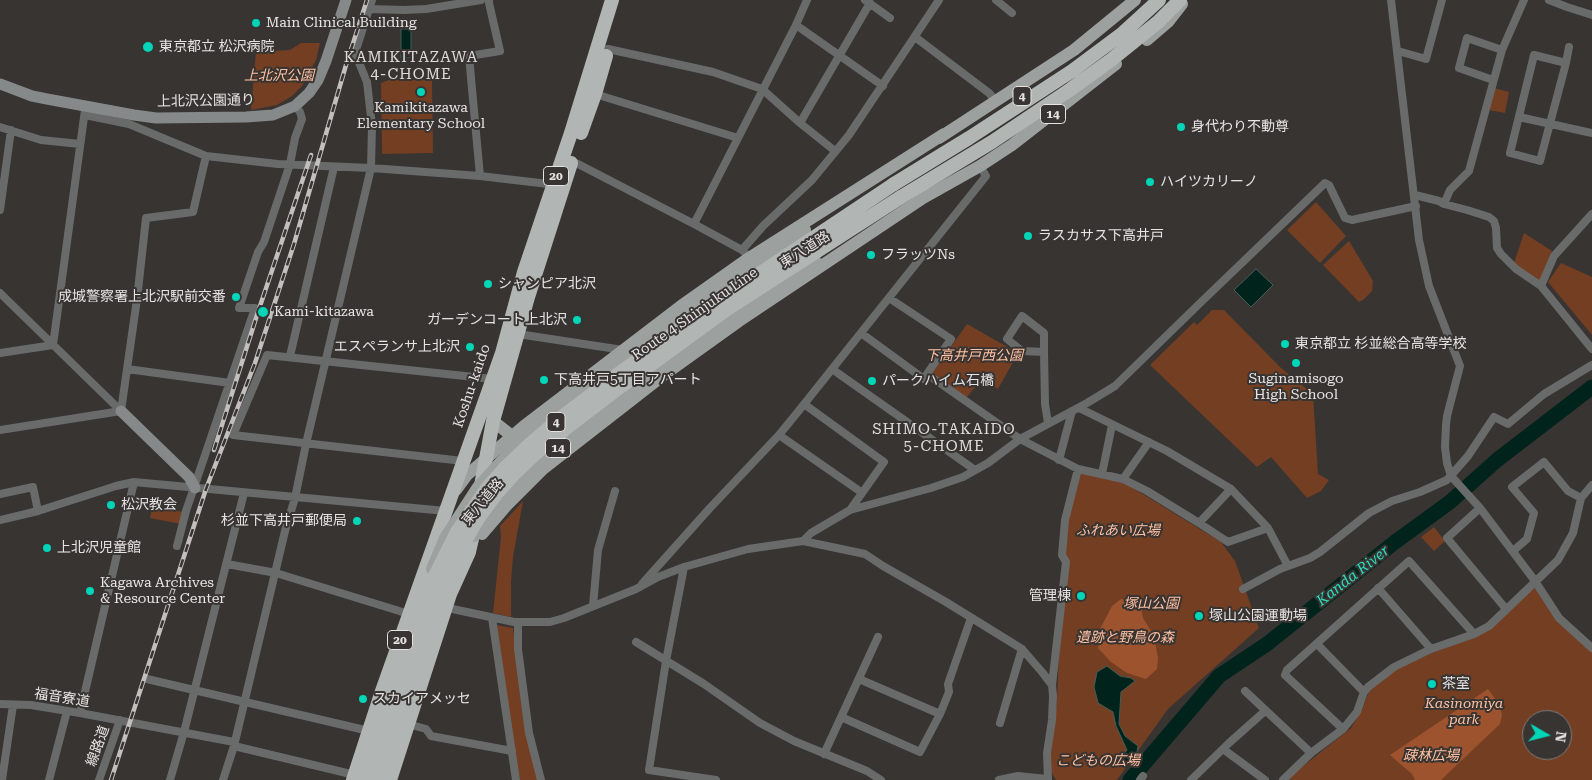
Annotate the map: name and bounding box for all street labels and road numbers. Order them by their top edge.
road number: 4 [1013,86,1031,105]
street label: 上北沢公園通り [157,92,255,110]
road number: 14 [1040,105,1066,124]
road number: 20 [544,167,568,186]
street label: 東八道路 [777,228,833,272]
street label: Route 4 Shinjuku Line [629,264,761,364]
street label: Koshu-kaido [450,342,494,430]
road number: 4 [547,412,565,432]
road number: 14 [546,438,570,458]
street label: 東八道路 [459,475,507,529]
road number: 20 [388,630,412,650]
street label: 福音寮道 [33,685,91,711]
street label: 線路道 [83,723,113,769]

